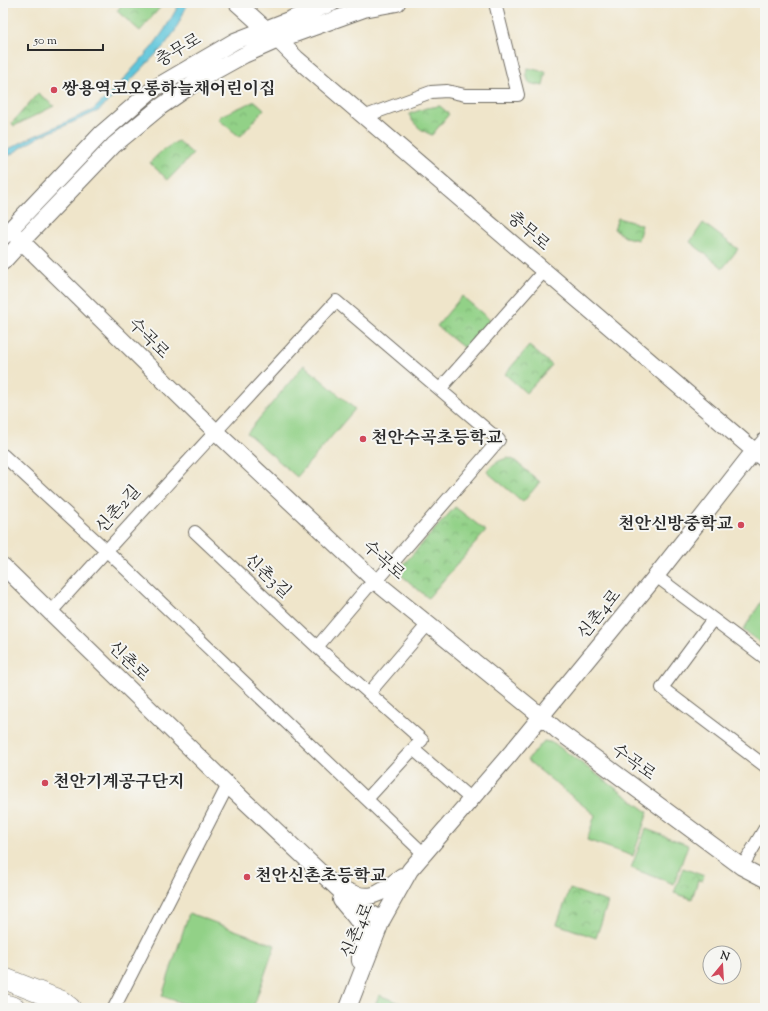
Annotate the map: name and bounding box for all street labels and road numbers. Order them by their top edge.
street label: 충무로 [152,28,207,74]
street label: 충무로 [502,207,555,258]
street label: 수곡로 [122,313,174,365]
street label: 신촌2길 [91,481,147,539]
street label: 수곡로 [357,536,410,587]
street label: 신촌3길 [238,549,296,605]
street label: 신촌4로 [572,585,628,645]
street label: 신촌로 [102,636,154,688]
street label: 수곡로 [606,739,660,788]
street label: 신촌4로 [336,899,381,962]

